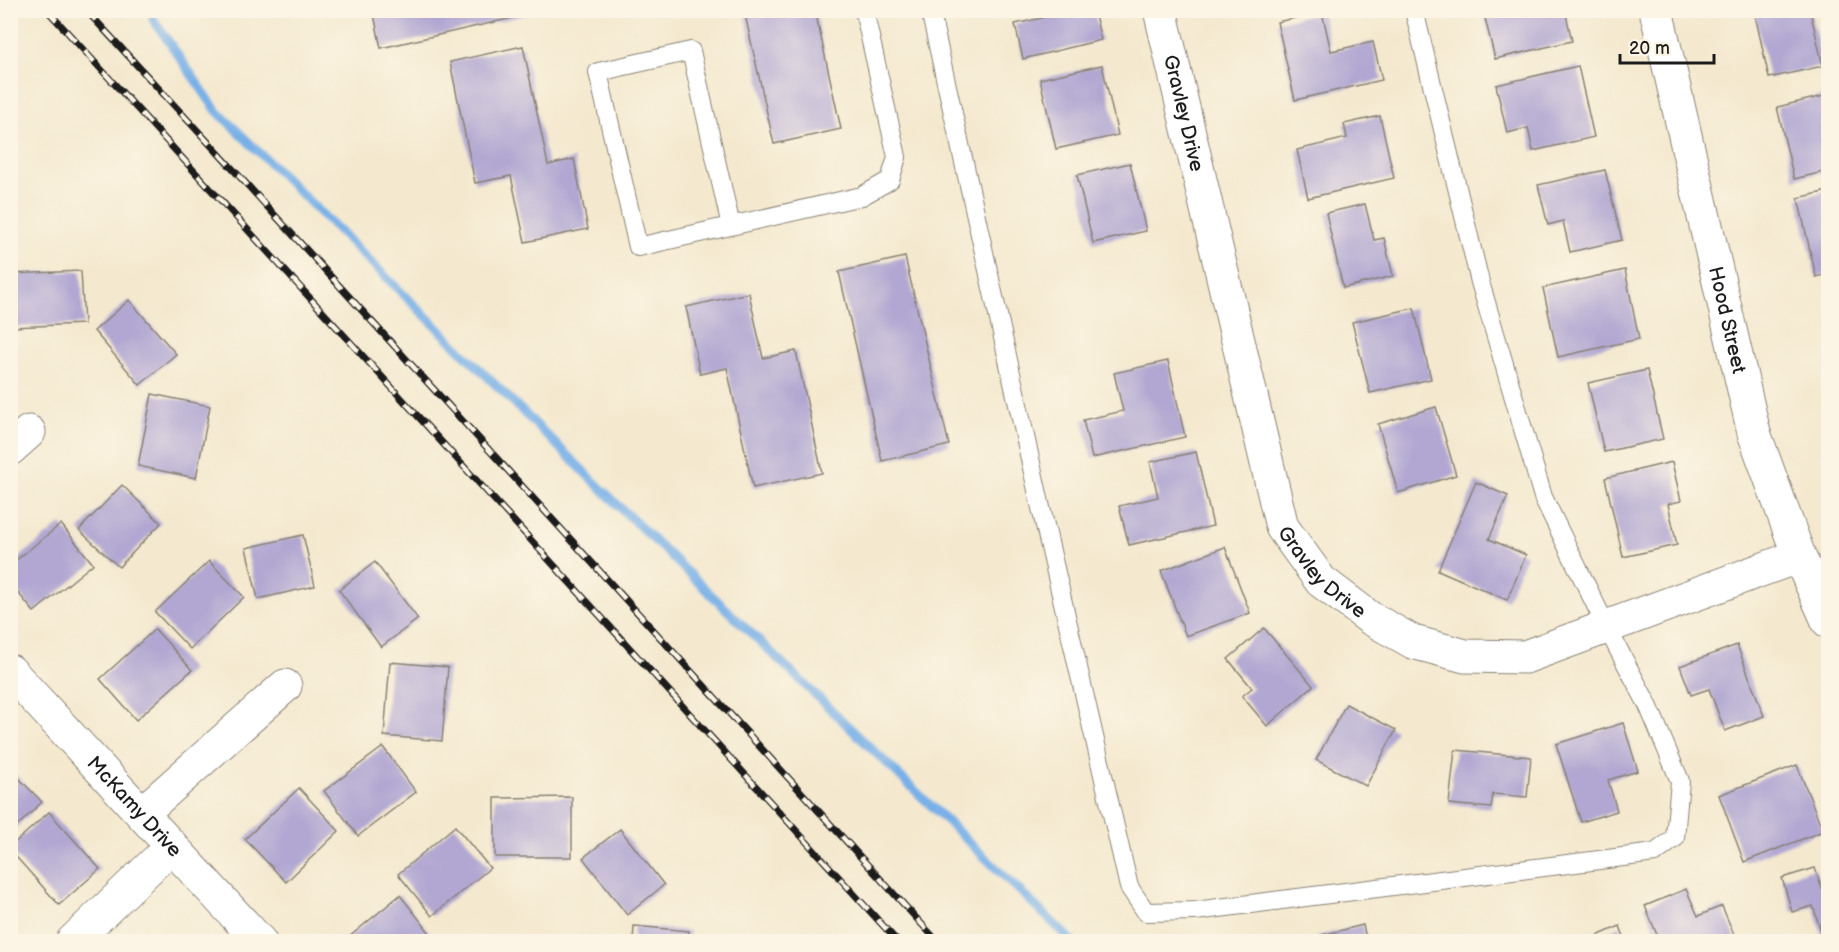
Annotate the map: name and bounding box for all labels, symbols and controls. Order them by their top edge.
scale bar [1620,27,1714,65]
text: 20 m [1629,38,1670,59]
street label: Gravley Drive [1158,53,1209,174]
street label: Hood Street [1703,264,1751,376]
street label: Gravley Drive [1272,522,1371,624]
street label: McKamy Drive [82,751,187,862]

